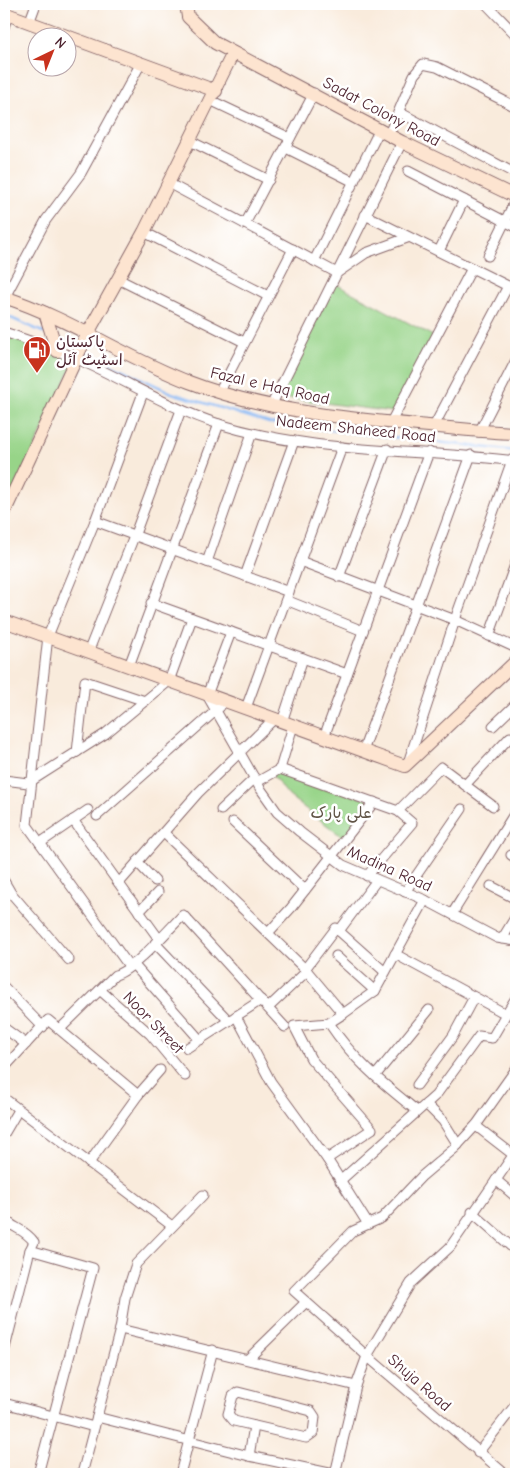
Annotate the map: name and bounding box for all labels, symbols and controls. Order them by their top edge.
north arrow [28,28,78,78]
text: N [51,34,70,52]
street label: Sadat Colony Road [320,73,443,150]
place label: پاکستان اسٹیٹ آئل [56,333,123,369]
fuel station icon: پاکستان اسٹیٹ آئل [22,335,52,374]
street label: Fazal e Haq Road [208,364,331,408]
street label: Nadeem Shaheed Road [275,412,437,446]
park label: علی پارک [310,804,372,823]
street label: Madina Road [344,842,435,896]
street label: Noor Street [119,988,188,1058]
street label: Shuja Road [384,1351,454,1415]

